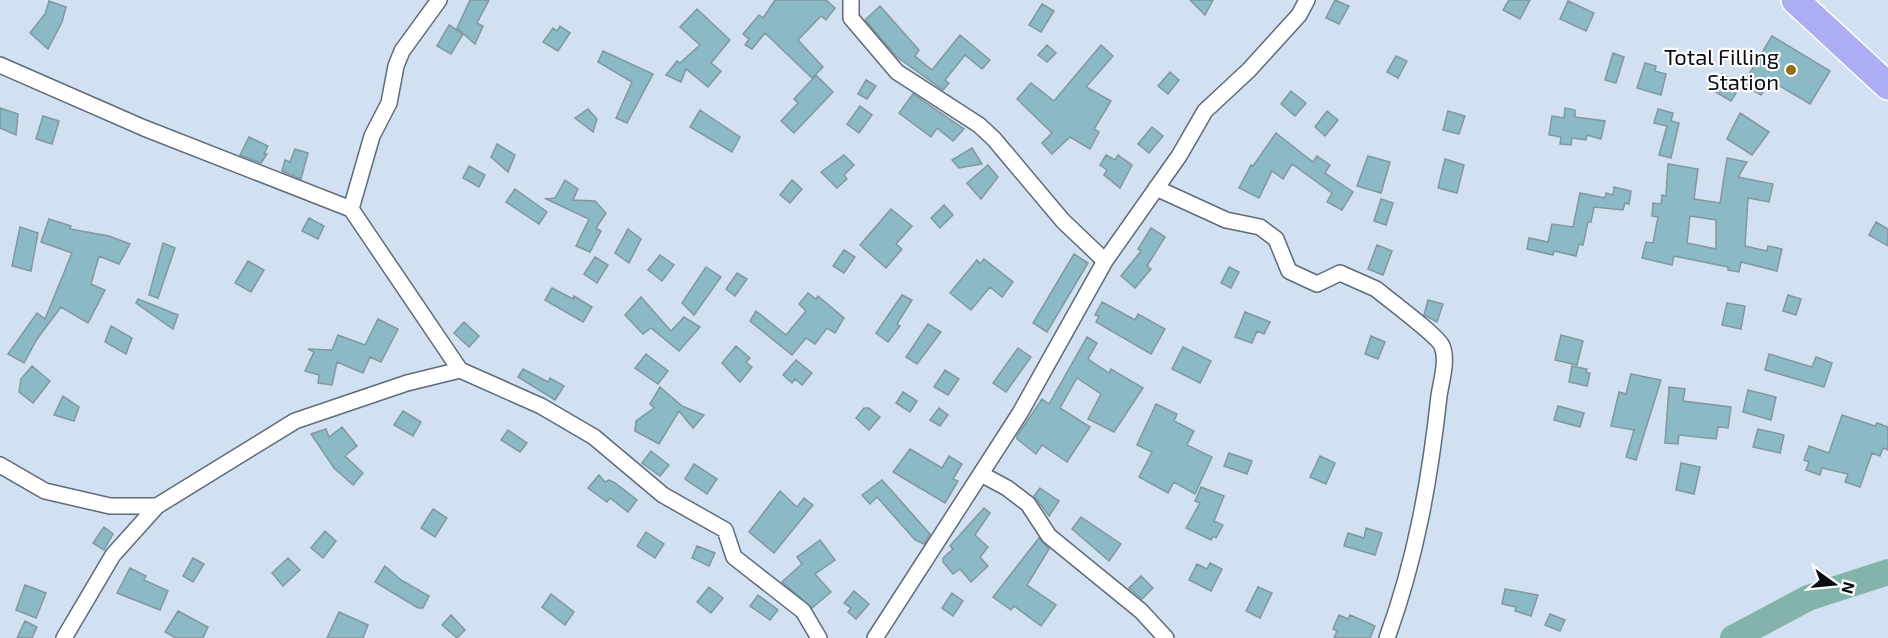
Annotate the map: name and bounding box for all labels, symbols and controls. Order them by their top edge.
place label: Total Filling Station [1664,43,1779,94]
marker: Total Filling Station [1784,63,1798,77]
north arrow [1804,554,1864,614]
text: N [1838,580,1860,596]

